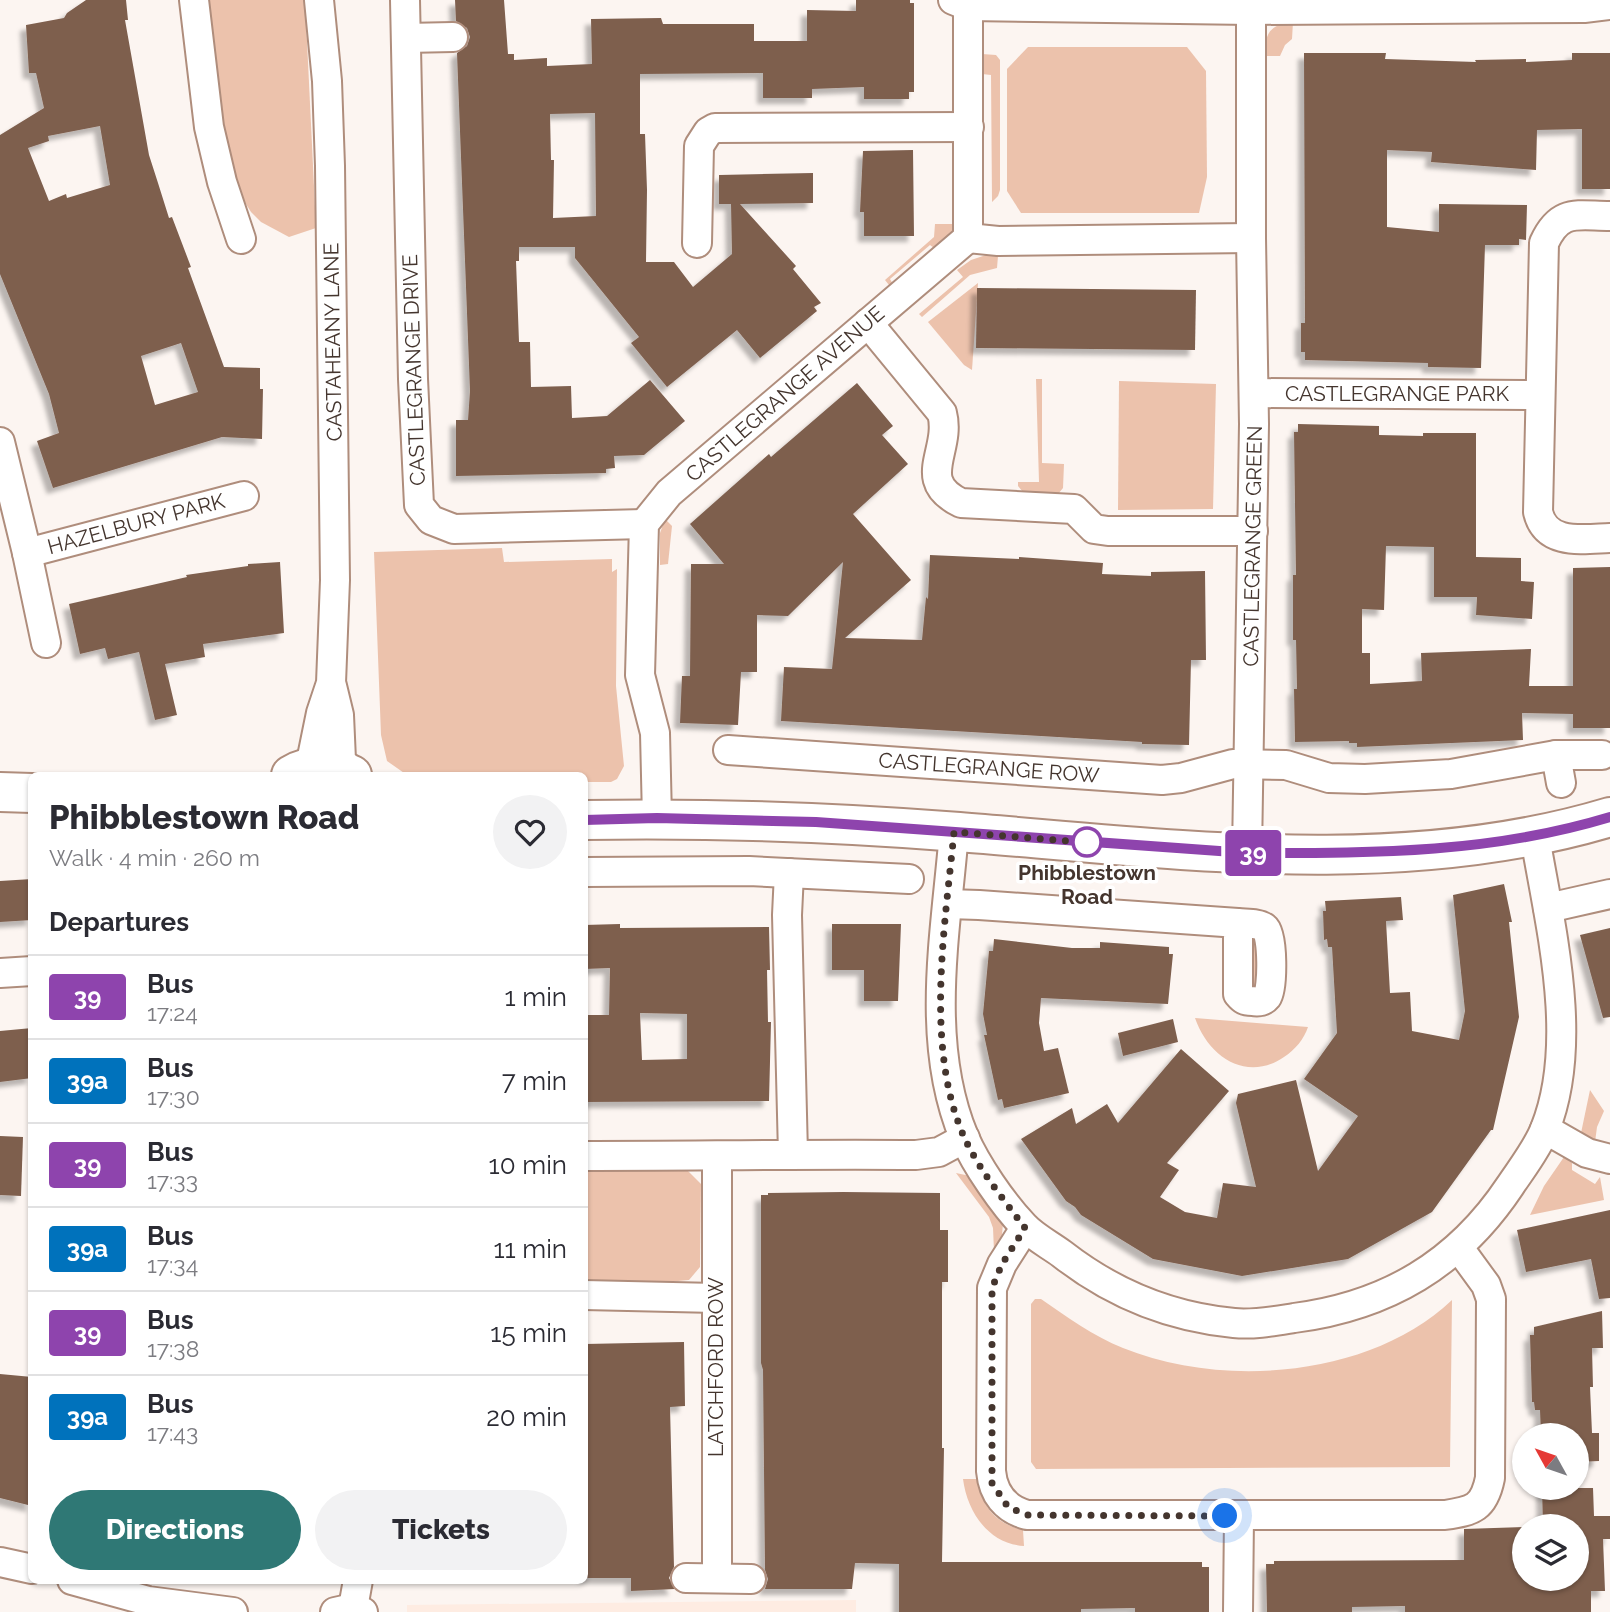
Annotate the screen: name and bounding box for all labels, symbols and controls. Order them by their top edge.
street label: CASTAHEANY LANE [318,242,347,442]
street label: CASTLEGRANGE DRIVE [397,254,430,486]
street label: CASTLEGRANGE AVENUE [680,301,889,487]
street label: CASTLEGRANGE PARK [1285,381,1510,406]
street label: CASTLEGRANGE GREEN [1238,425,1267,667]
street label: HAZELBURY PARK [44,488,228,559]
street label: CASTLEGRANGE ROW [878,747,1100,788]
button: heart [493,795,567,869]
text: Phibblestown Road [49,798,359,837]
marker: Phibblestown Road [1072,827,1102,857]
line badge: 39 [1222,830,1284,876]
text: 39 [1239,838,1267,867]
text: Walk · 4 min · 260 m [49,844,260,871]
place label: Phibblestown Road [1018,860,1156,909]
text: Departures [49,907,189,937]
text: Bus [147,969,194,999]
text: 39 [74,982,101,1011]
text: 1 min [505,982,567,1012]
text: 17:24 [147,999,198,1026]
text: Bus [147,1053,194,1083]
text: 39a [67,1066,108,1095]
text: 7 min [502,1066,567,1096]
text: 17:30 [147,1083,200,1110]
text: Bus [147,1137,194,1167]
text: 39 [74,1150,101,1179]
text: 10 min [489,1150,567,1180]
text: 17:33 [147,1167,198,1194]
text: Bus [147,1221,194,1251]
text: 39a [67,1234,108,1263]
text: 11 min [493,1234,567,1264]
text: 17:34 [147,1251,198,1278]
street label: LATCHFORD ROW [703,1277,728,1457]
text: Bus [147,1305,194,1335]
text: 39 [74,1318,101,1347]
text: 15 min [490,1318,567,1348]
text: 17:38 [147,1335,199,1362]
text: Bus [147,1389,194,1419]
text: 39a [67,1402,108,1431]
text: 20 min [486,1402,567,1432]
text: 17:43 [147,1419,198,1446]
north arrow [1512,1423,1589,1500]
map controls [1512,1423,1589,1591]
button: Directions [49,1490,301,1570]
button: Tickets [315,1490,567,1570]
your location [1207,1498,1242,1533]
button: layers [1512,1514,1589,1591]

